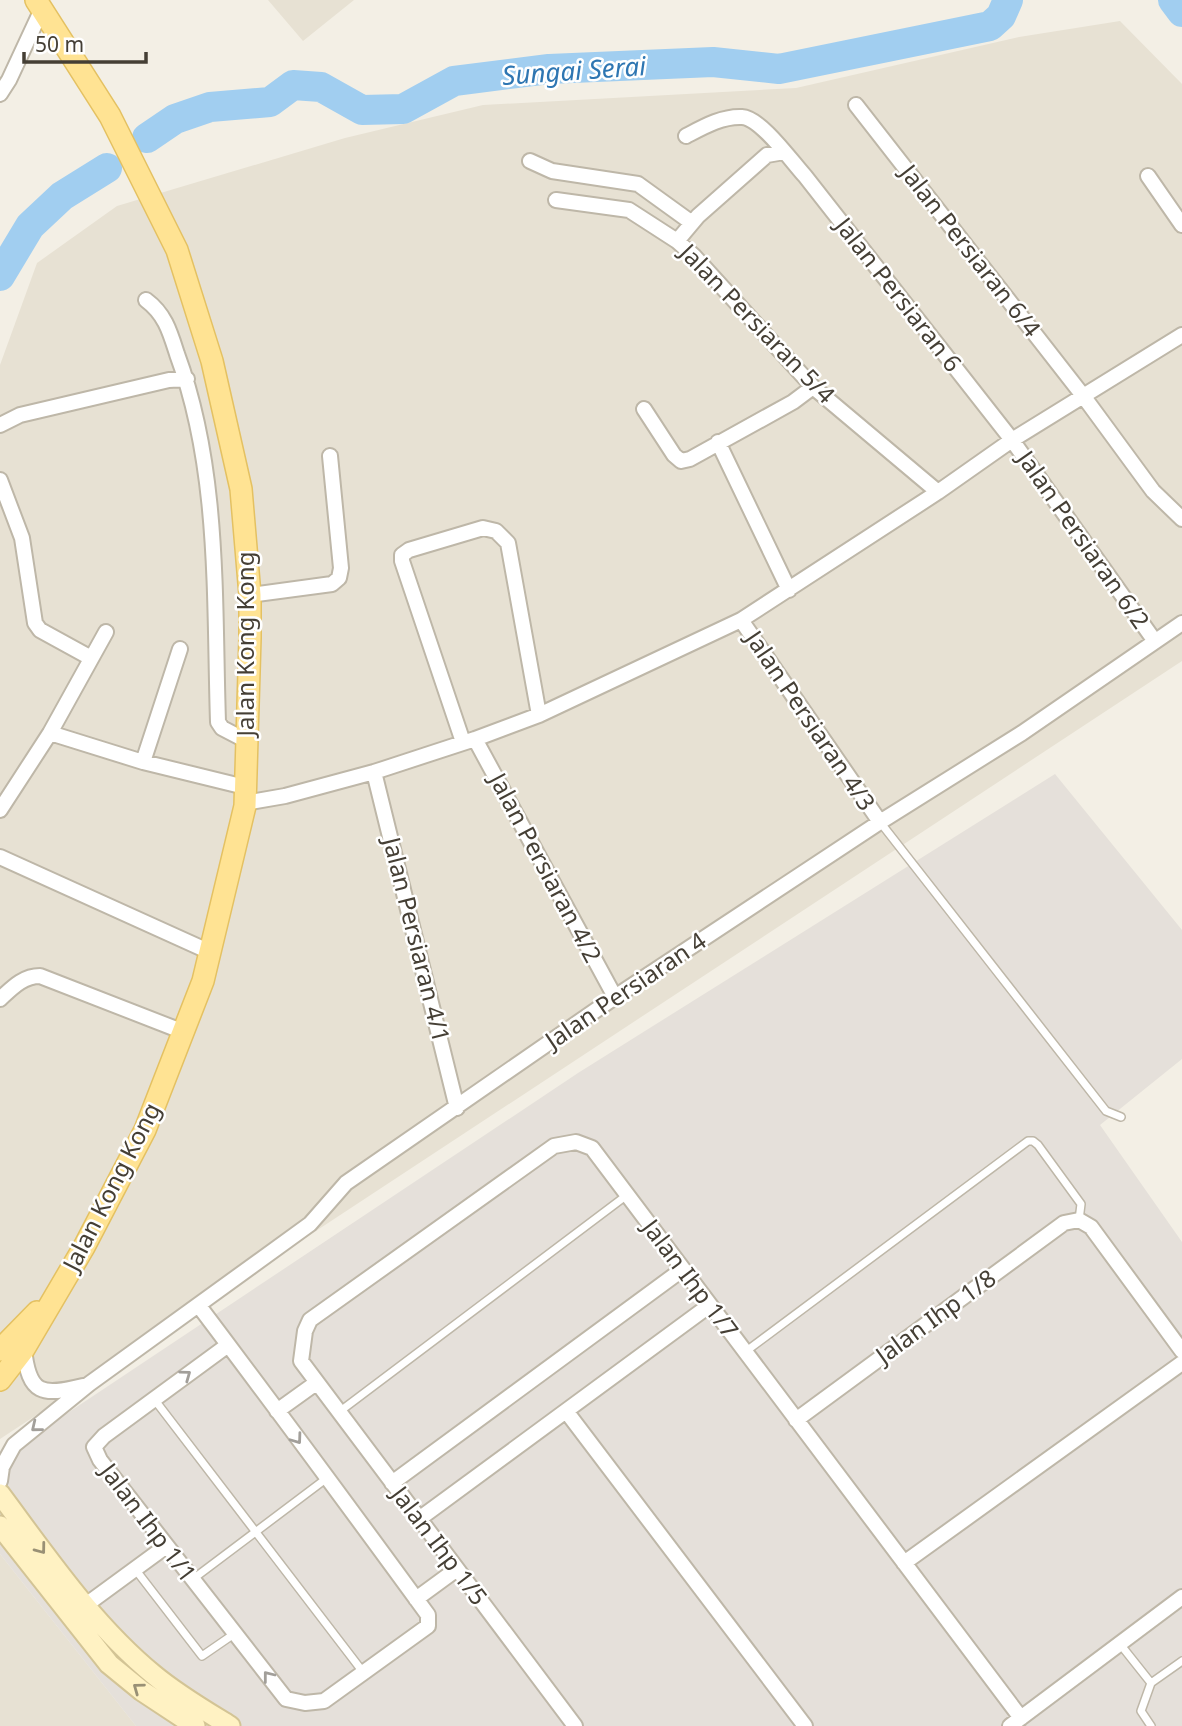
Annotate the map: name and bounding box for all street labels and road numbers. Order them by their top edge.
street label: Jalan Persiaran 6/4 [894,159,1046,343]
street label: Jalan Persiaran 6 [829,212,967,378]
street label: Jalan Persiaran 5/4 [672,234,843,410]
street label: Jalan Persiaran 6/2 [1009,442,1158,635]
street label: Jalan Kong Kong [228,552,261,738]
street label: Jalan Persiaran 4/3 [738,622,884,817]
street label: Jalan Persiaran 4/2 [481,765,610,968]
street label: Jalan Persiaran 4/1 [376,832,459,1046]
street label: Jalan Persiaran 4 [537,923,712,1057]
street label: Jalan Kong Kong [53,1096,167,1278]
street label: Jalan Ihp 1/7 [634,1210,747,1344]
street label: Jalan Ihp 1/8 [867,1261,1002,1372]
street label: Jalan Ihp 1/1 [92,1454,205,1588]
street label: Jalan Ihp 1/5 [383,1477,496,1611]

